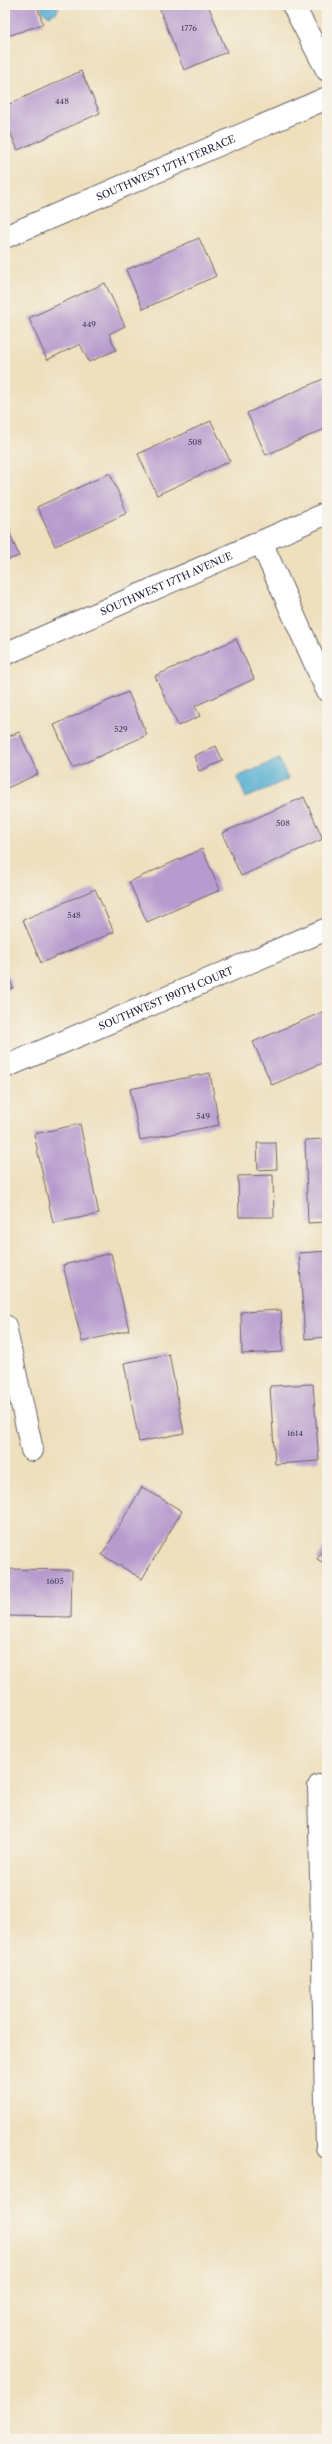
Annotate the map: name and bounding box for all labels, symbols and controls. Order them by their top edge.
house number: 1776 [181,23,197,33]
house number: 448 [55,96,69,106]
street label: SOUTHWEST 17TH TERRACE [94,132,237,203]
house number: 449 [82,319,96,329]
house number: 508 [188,437,202,447]
street label: SOUTHWEST 17TH AVENUE [98,549,234,618]
house number: 529 [114,724,128,734]
house number: 508 [276,818,290,828]
house number: 548 [67,910,81,920]
street label: SOUTHWEST 190TH COURT [96,963,236,1033]
house number: 549 [196,1111,210,1121]
house number: 1614 [287,1428,303,1438]
house number: 1605 [46,1576,64,1586]

